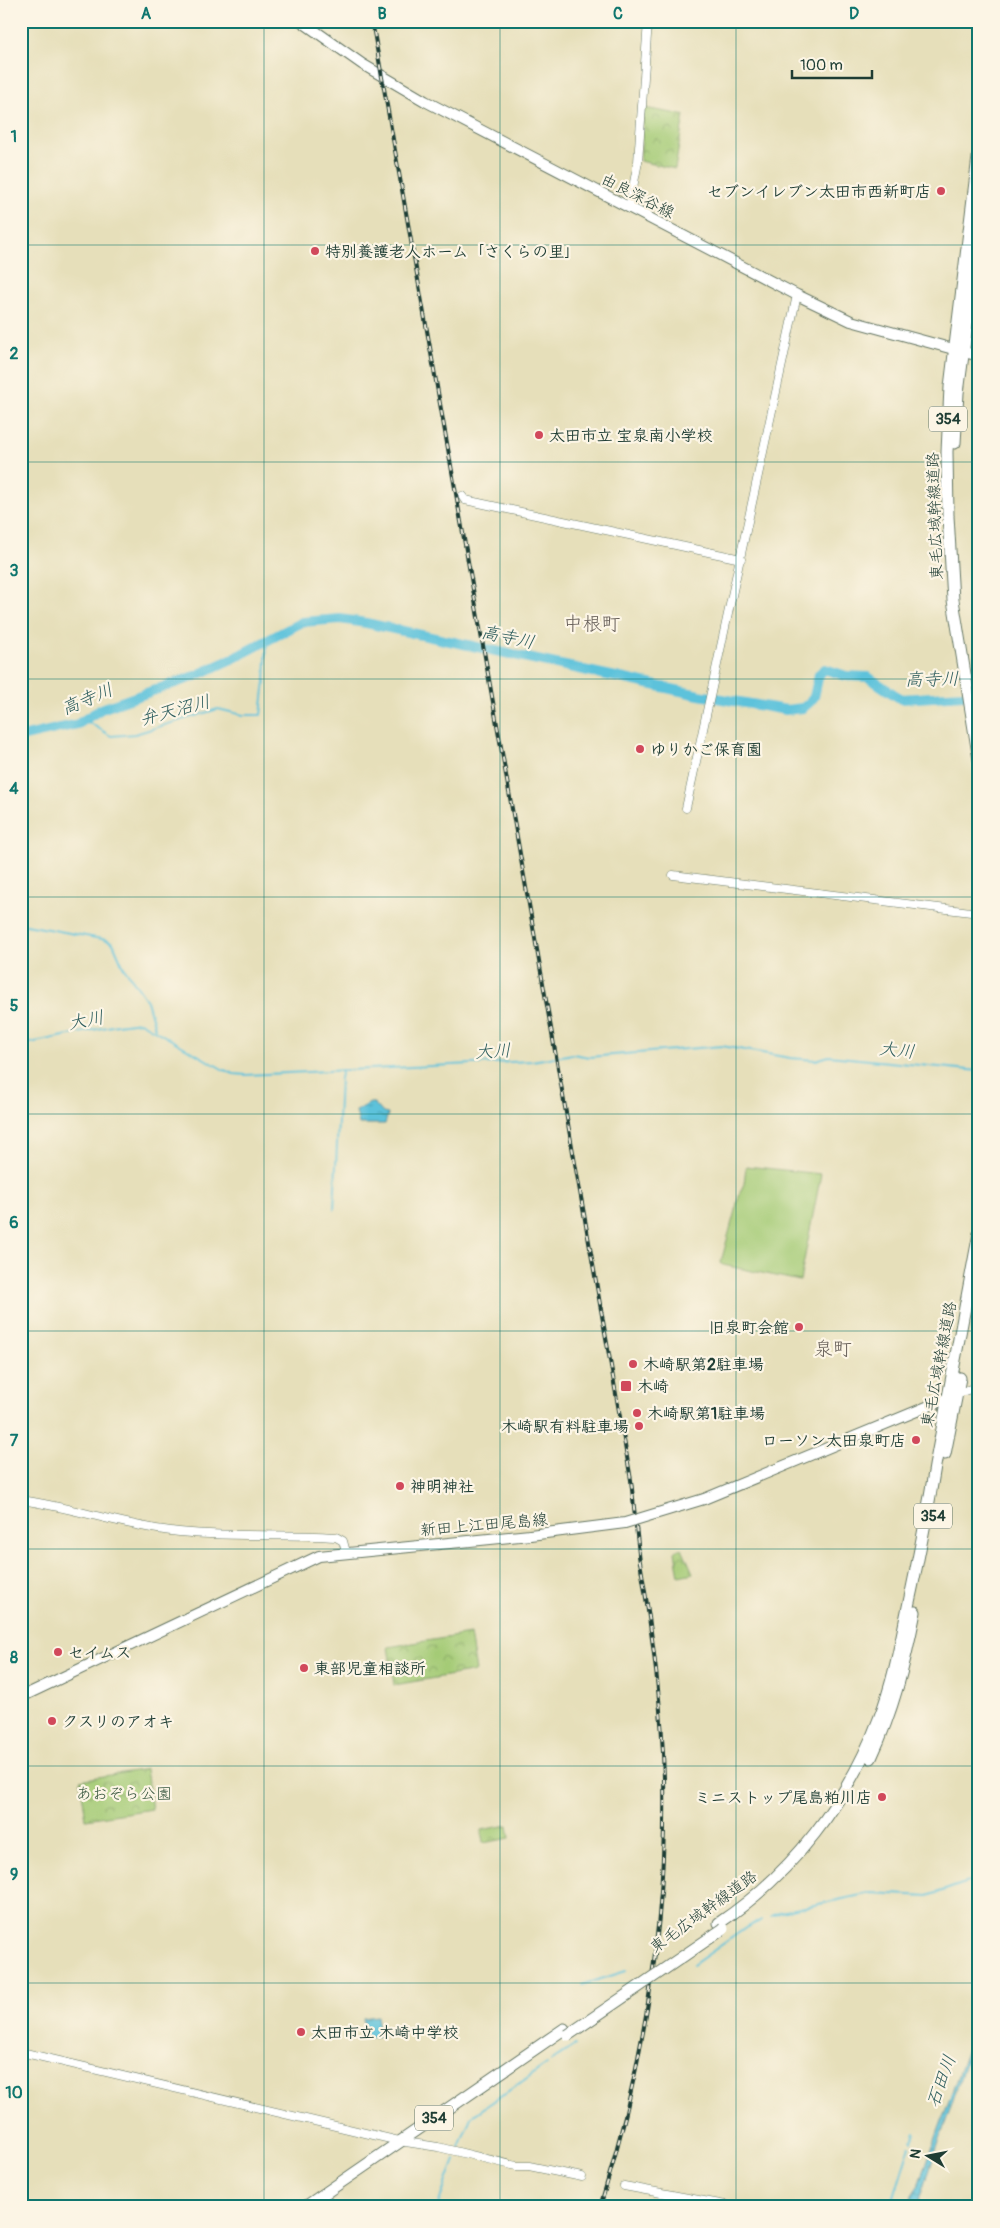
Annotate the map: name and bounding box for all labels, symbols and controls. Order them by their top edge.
text: A [141,4,152,24]
text: B [377,4,387,24]
text: C [613,4,623,24]
text: D [849,4,859,24]
scale bar [792,48,872,80]
text: 100 m [800,56,843,75]
text: 1 [11,127,17,147]
street label: 由良深谷線 [597,169,678,223]
place label: セブンイレブン太田市西新町店 [707,182,931,202]
marker: セブンイレブン太田市西新町店 [935,185,947,197]
place label: 特別養護老人ホーム「さくらの里」 [325,242,580,262]
marker: 特別養護老人ホーム「さくらの里」 [309,245,321,257]
text: 2 [10,344,19,364]
road number: 354 [929,406,967,432]
place label: 太田市立 宝泉南小学校 [549,426,712,446]
marker: 太田市立 宝泉南小学校 [533,429,545,441]
street label: 東毛広域幹線道路 [923,452,947,580]
text: 3 [10,561,19,581]
district label: 中根町 [563,612,621,636]
water label: 高寺川 [479,621,537,654]
water label: 高寺川 [905,668,959,691]
water label: 高寺川 [58,678,117,721]
water label: 弁天沼川 [137,690,213,731]
place label: ゆりかご保育園 [650,740,762,760]
marker: ゆりかご保育園 [634,743,646,755]
text: 4 [9,779,19,799]
text: 5 [10,996,19,1016]
water label: 大川 [66,1006,106,1035]
water label: 大川 [878,1037,916,1064]
water label: 大川 [474,1039,512,1064]
text: 6 [9,1213,19,1233]
street label: 東毛広域幹線道路 [917,1299,961,1429]
place label: 旧泉町会館 [709,1318,789,1338]
marker: 旧泉町会館 [793,1321,805,1333]
district label: 泉町 [814,1337,852,1361]
place label: 木崎駅第2駐車場 [643,1355,764,1375]
marker: 木崎駅第2駐車場 [627,1358,639,1370]
place label: 木崎 [637,1377,669,1397]
marker: 木崎 [619,1379,633,1393]
place label: 木崎駅第1駐車場 [647,1404,765,1424]
marker: 木崎駅第1駐車場 [631,1407,643,1419]
place label: 木崎駅有料駐車場 [501,1417,629,1437]
marker: 木崎駅有料駐車場 [633,1420,645,1432]
text: 7 [10,1431,19,1451]
place label: ローソン太田泉町店 [762,1431,906,1451]
marker: ローソン太田泉町店 [910,1434,922,1446]
place label: 神明神社 [410,1477,474,1497]
marker: 神明神社 [394,1480,406,1492]
road number: 354 [914,1504,952,1528]
street label: 新田上江田尾島線 [419,1509,549,1541]
place label: セイムス [68,1643,131,1663]
marker: セイムス [52,1646,64,1658]
text: 8 [10,1648,18,1668]
place label: 東部児童相談所 [314,1659,426,1679]
marker: 東部児童相談所 [298,1662,310,1674]
place label: クスリのアオキ [62,1712,174,1732]
marker: クスリのアオキ [46,1715,58,1727]
park label: あおぞら公園 [76,1784,172,1804]
place label: ミニストップ尾島粕川店 [694,1788,872,1808]
marker: ミニストップ尾島粕川店 [876,1791,888,1803]
text: 9 [10,1865,18,1885]
street label: 東毛広域幹線道路 [646,1866,761,1958]
place label: 太田市立 木崎中学校 [311,2023,458,2043]
marker: 太田市立 木崎中学校 [295,2026,307,2038]
water label: 石田川 [921,2052,962,2110]
text: 10 [5,2083,23,2103]
road number: 354 [415,2106,453,2130]
north arrow [902,2130,952,2180]
text: N [906,2148,925,2160]

